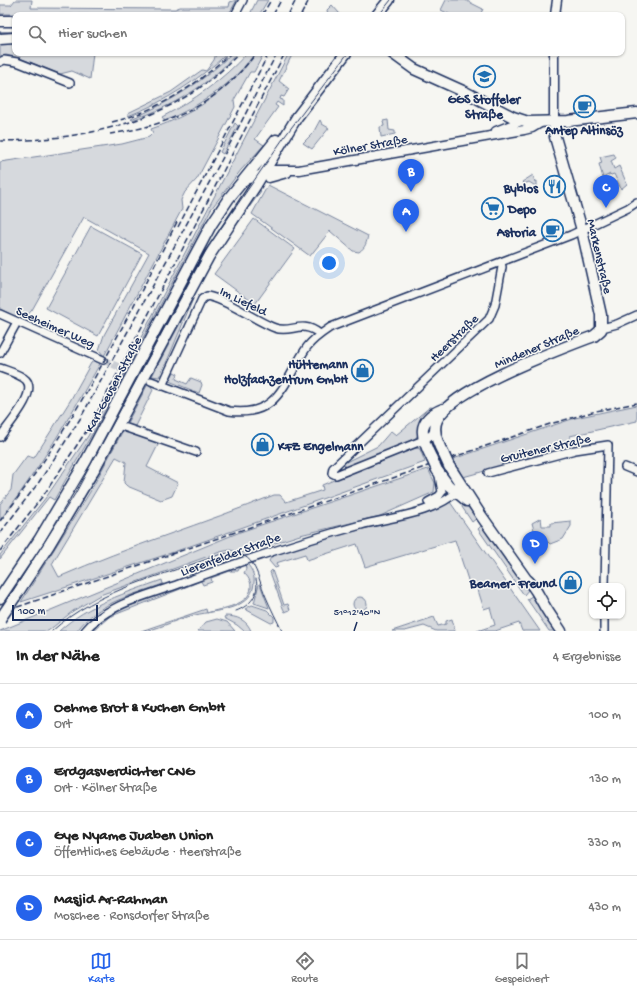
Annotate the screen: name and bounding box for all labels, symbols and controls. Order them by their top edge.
search box [12,12,625,56]
icon: search [26,23,48,45]
text: Hier suchen [58,25,127,43]
school or university icon: GGS Stoffeler Straße [471,63,497,89]
place label: GGS Stoffeler Straße [448,92,522,123]
cafe icon: Antep Altinsöz [571,94,597,120]
place label: Antep Altinsöz [544,124,624,140]
street label: Kölner Straße [332,133,409,160]
pin: B [398,159,424,192]
restaurant icon: Byblos [541,174,567,200]
pin: C [593,175,619,208]
place label: Byblos [503,182,539,197]
supermarket icon: Depo [480,195,506,221]
pin: A [393,199,419,232]
place label: Depo [507,203,537,219]
cafe icon: Astoria [539,218,565,244]
street label: Markenstraße [583,218,614,296]
place label: Astoria [496,226,537,241]
your location [319,253,339,273]
street label: Im Liefeld [217,284,270,321]
street label: Seeheimer Weg [13,304,97,352]
street label: Heerstraße [427,312,482,366]
street label: Mindener Straße [492,324,582,373]
street label: Karl-Geusen-Straße [83,334,146,436]
shop icon: Hüttemann Holzfachzentrum GmbH [350,357,376,383]
place label: Hüttemann Holzfachzentrum GmbH [224,358,349,388]
shop icon: KFZ Engelmann [249,432,275,458]
street label: Gruitener Straße [499,432,592,467]
place label: KFZ Engelmann [277,440,364,455]
street label: Lierenfelder Straße [179,530,283,580]
pin: D [522,531,548,564]
shop icon: Beamer- Freund [558,569,584,595]
place label: Beamer- Freund [469,577,557,592]
map controls [589,583,625,619]
button: locate [589,583,625,619]
scale bar [12,603,98,622]
text: 100 m [18,606,45,618]
text: 51°12'40"N [334,607,381,619]
text: In der Nähe [16,647,99,667]
text: 4 Ergebnisse [553,650,621,665]
text: Oehme Brot & Kuchen GmbH [54,699,225,717]
text: A [25,708,33,723]
text: 100 m [589,708,621,723]
text: Ort [54,717,72,732]
text: Erdgasverdichter CNG [54,763,195,781]
text: B [26,772,32,787]
text: 130 m [589,772,621,787]
text: Ort · Kölner Straße [54,781,157,796]
text: Gye Nyame Juaben Union [54,827,213,845]
text: C [25,836,33,851]
text: 330 m [588,836,621,851]
text: Öffentliches Gebäude · Heerstraße [54,845,241,860]
text: Masjid Ar-Rahman [54,891,167,909]
text: D [25,900,33,915]
text: 430 m [588,900,621,915]
text: Moschee · Ronsdorfer Straße [54,909,209,924]
tab: Karte [88,950,115,986]
tab: Route [291,950,318,986]
tab: Gespeichert [495,950,549,986]

